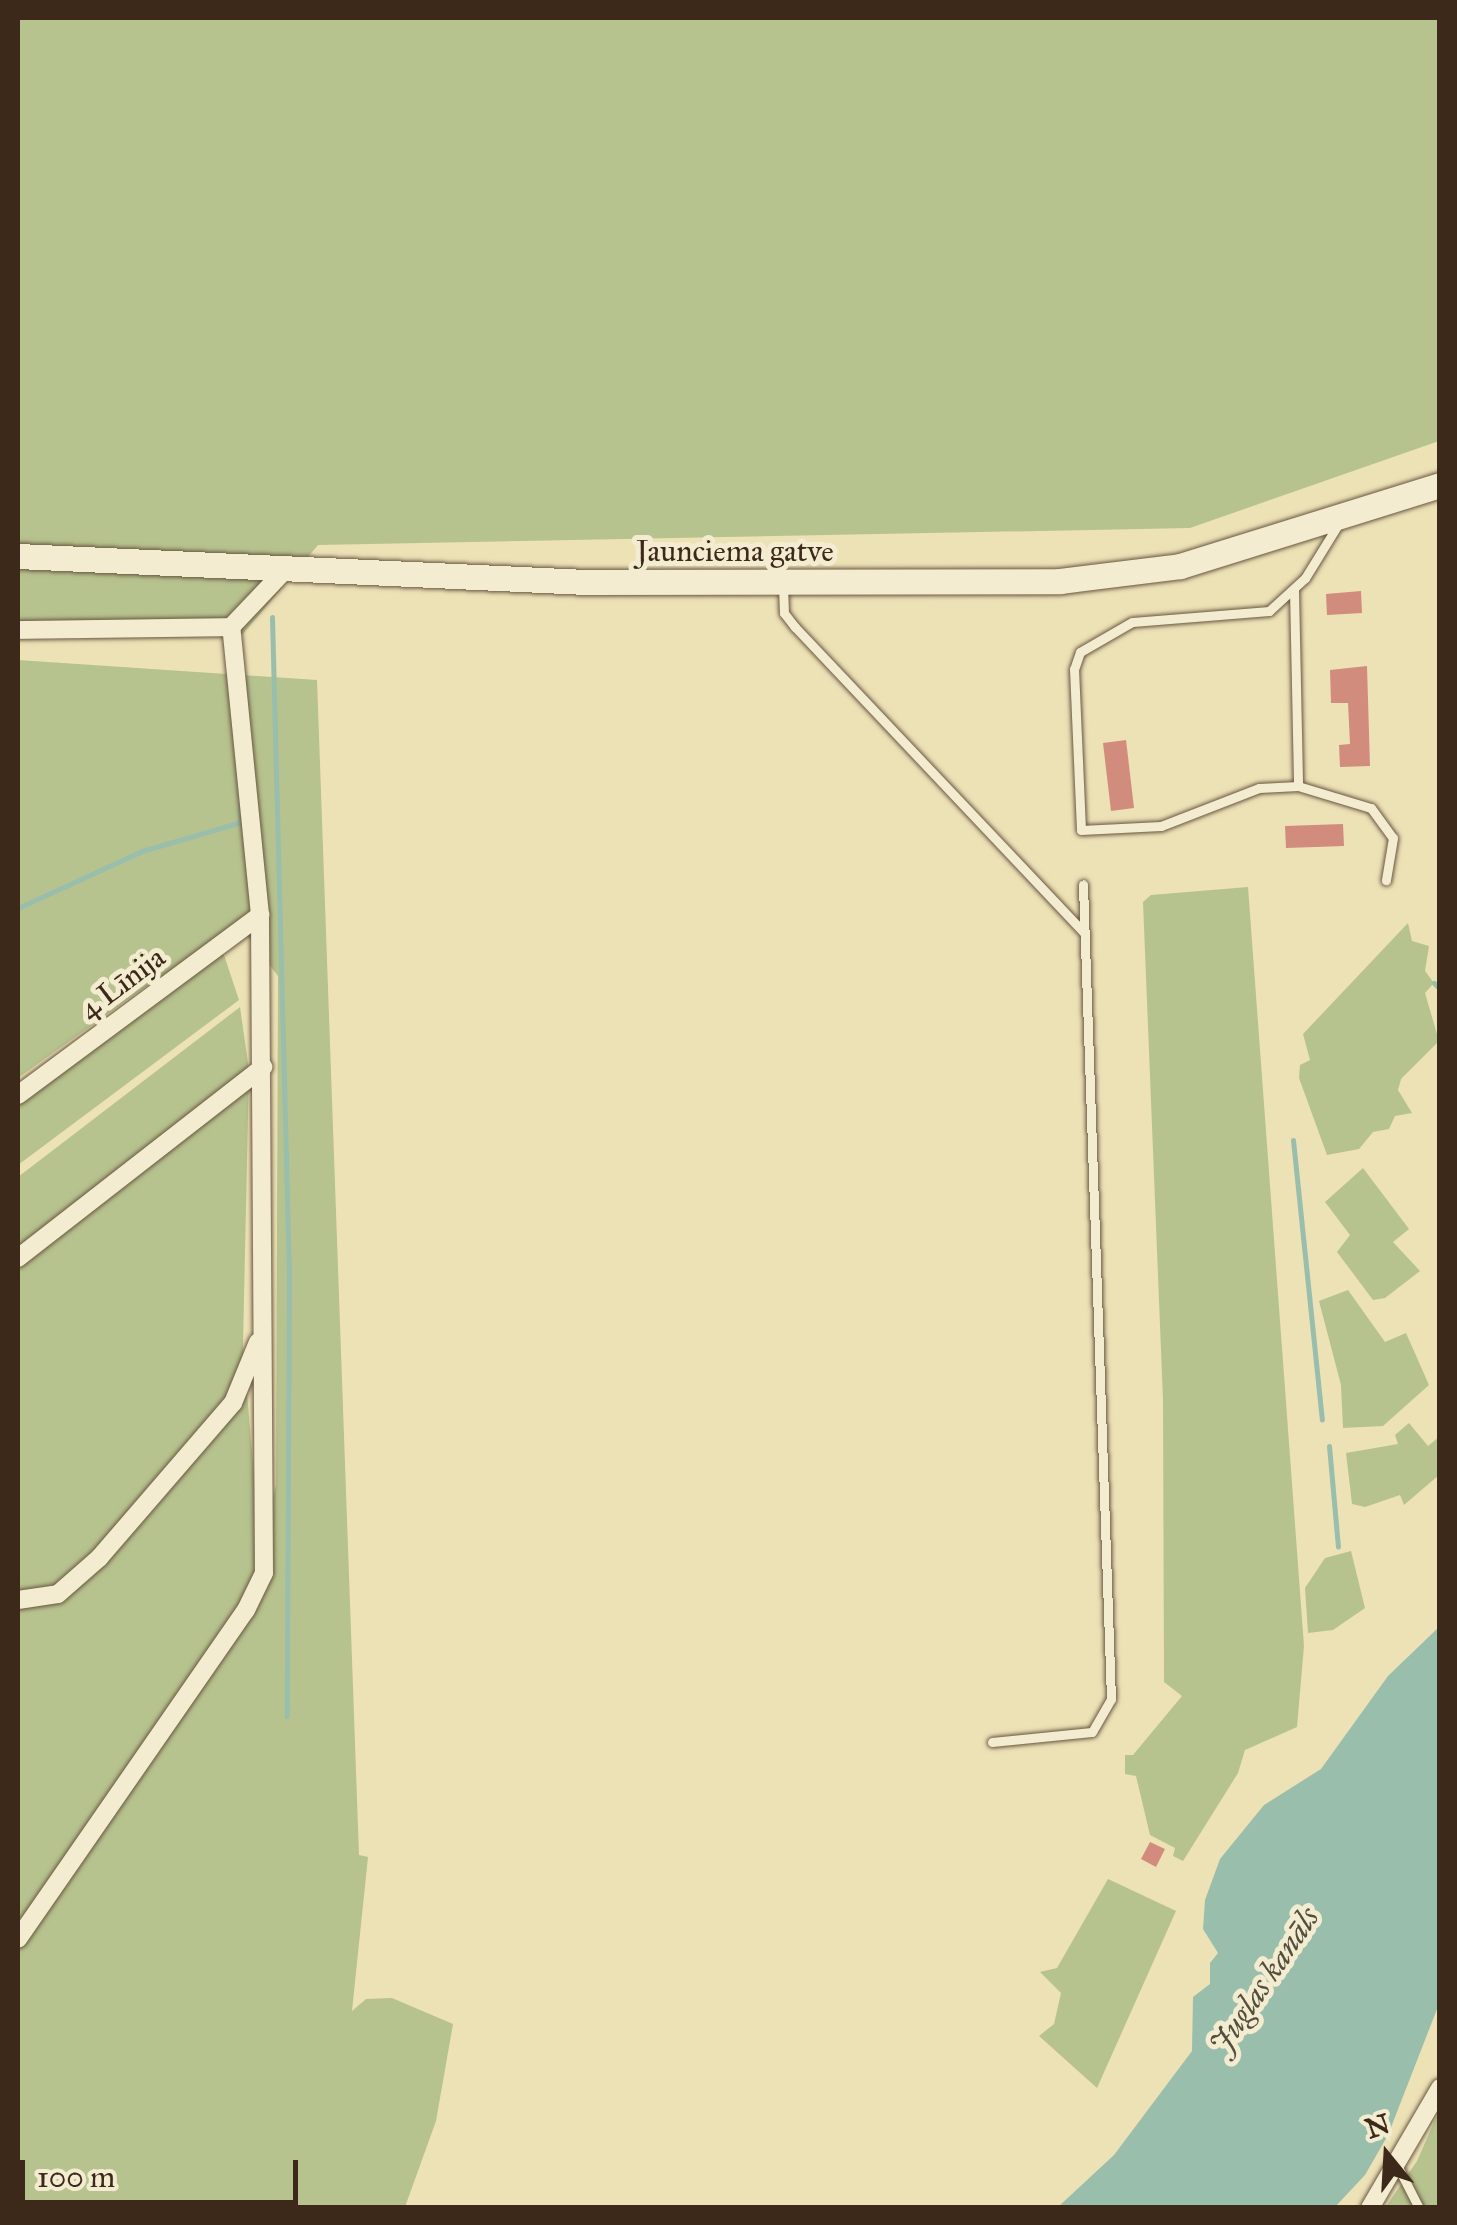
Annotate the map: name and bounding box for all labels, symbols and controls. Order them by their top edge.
street label: Jaunciema gatve [636,533,834,569]
street label: 4 Līnija [72,939,172,1027]
water label: Juglas kanāls [1202,1900,1328,2062]
north arrow [1337,2105,1437,2205]
text: N [1361,2106,1394,2146]
scale bar [25,2140,302,2202]
text: 100 m [37,2159,115,2195]

